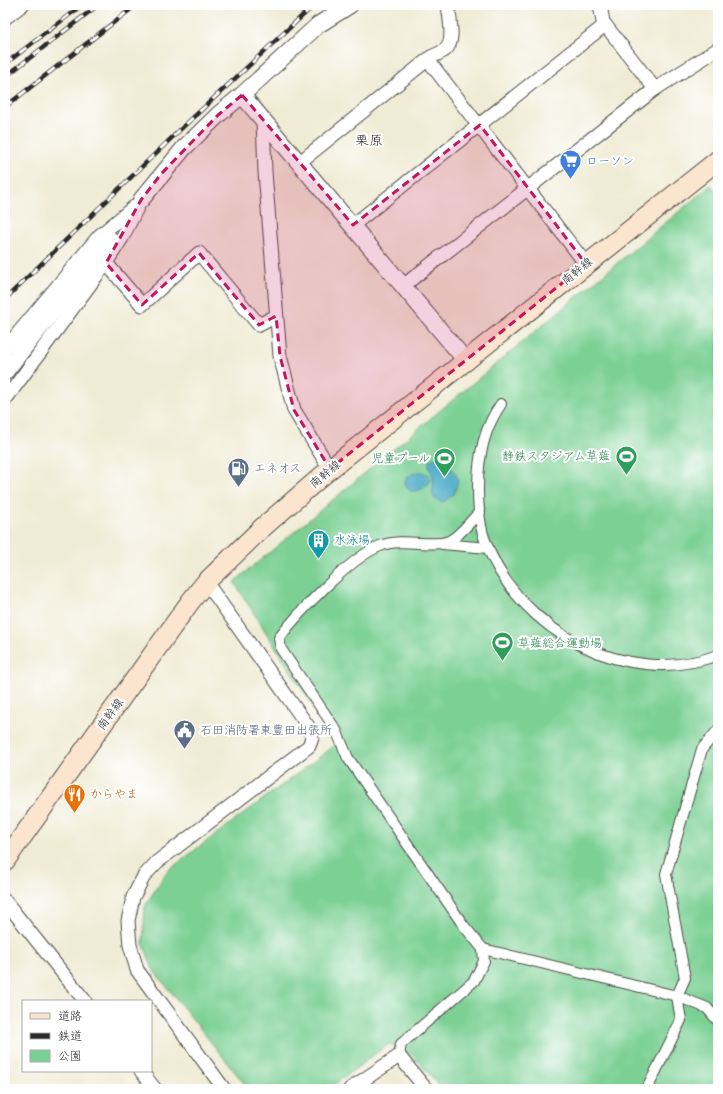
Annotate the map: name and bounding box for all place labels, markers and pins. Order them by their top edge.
supermarket icon: ローソン [558,148,584,181]
place label: ローソン [586,152,634,168]
sports icon: 静鉄スタジアム草薙 [613,443,639,476]
sports icon: 児童プール [432,445,458,478]
place label: 静鉄スタジアム草薙 [502,447,610,463]
place label: 児童プール [371,449,430,465]
fuel station icon: エネオス [225,455,251,488]
place label: エネオス [254,459,301,475]
building icon: 水泳場 [306,527,332,560]
place label: 水泳場 [334,531,370,547]
sports icon: 草薙総合運動場 [489,630,515,663]
place label: 草薙総合運動場 [518,634,602,650]
public building icon: 石田消防署東豊田出張所 [172,717,198,750]
place label: 石田消防署東豊田出張所 [200,721,332,737]
restaurant icon: からやま [62,781,88,814]
place label: からやま [90,785,138,801]

